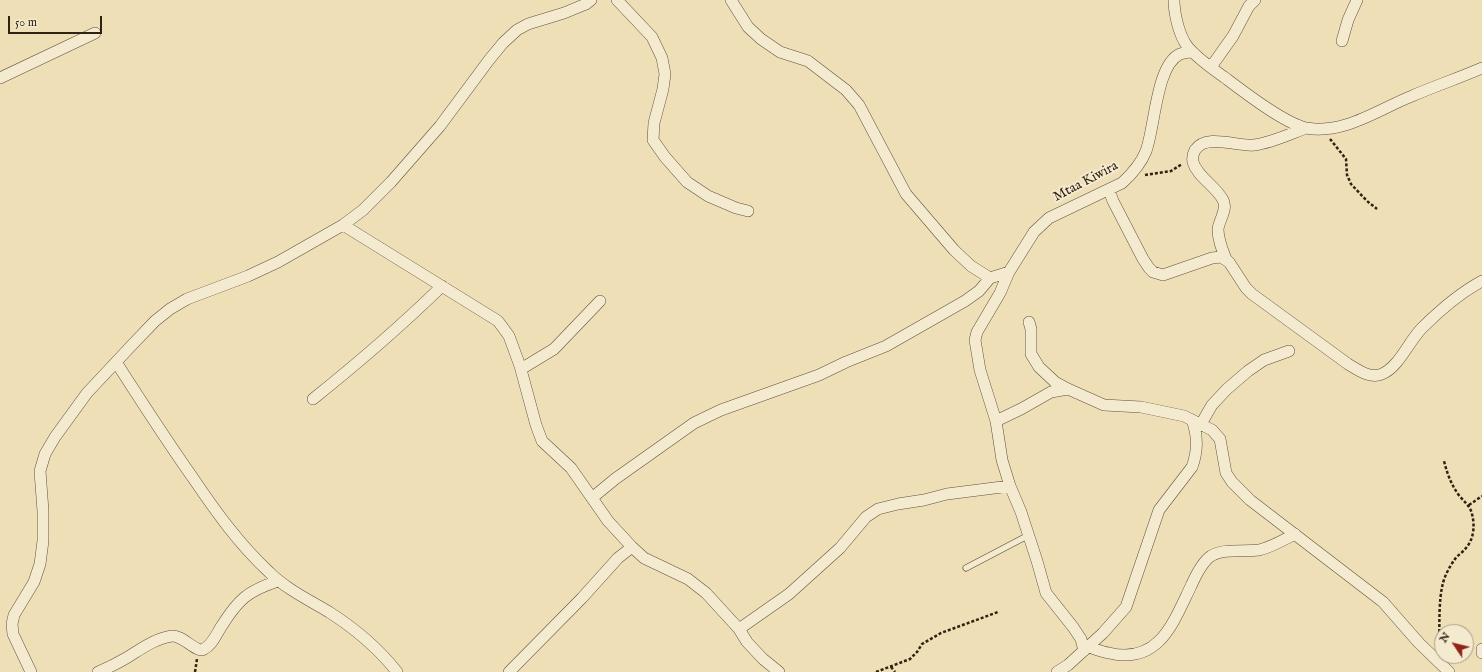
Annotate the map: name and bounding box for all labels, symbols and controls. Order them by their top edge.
scale bar [10,8,104,34]
text: 50 m [15,15,37,30]
street label: Mtaa Kiwira [1051,158,1121,206]
north arrow [1434,624,1474,664]
text: N [1437,630,1453,646]

